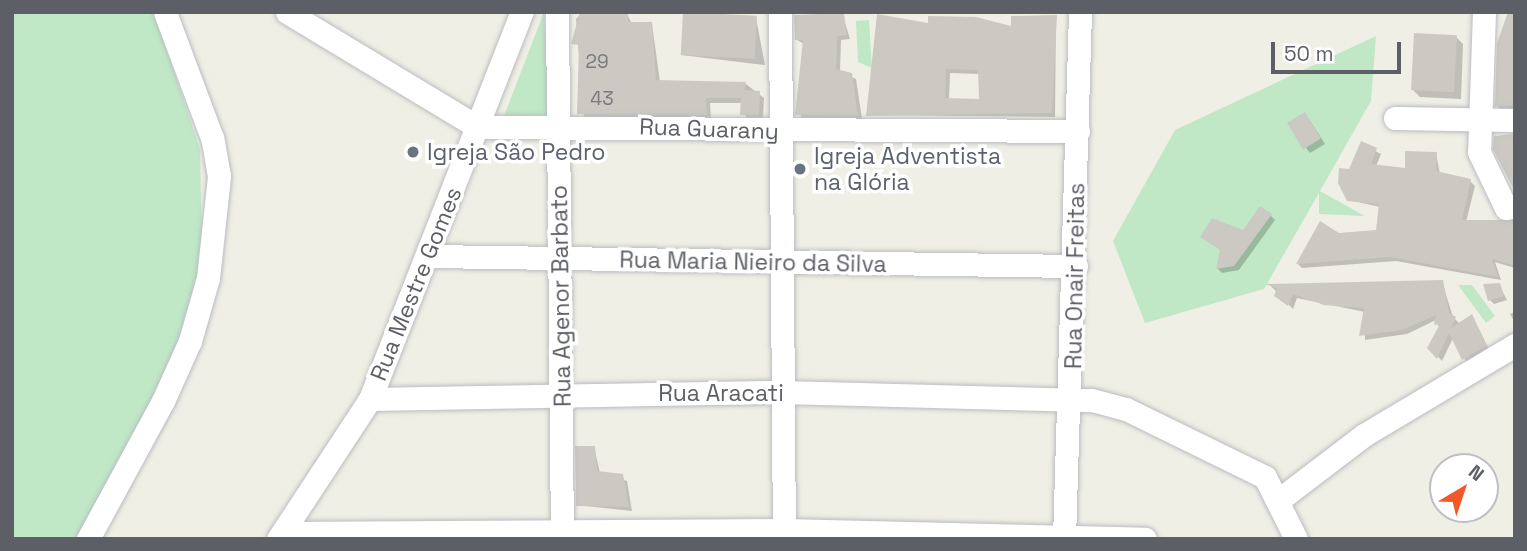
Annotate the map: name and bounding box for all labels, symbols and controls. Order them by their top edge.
scale bar [1275,28,1404,72]
text: 50 m [1284,40,1334,67]
house number: 29 [585,51,609,73]
house number: 43 [590,88,614,110]
street label: Rua Guarany [639,113,779,145]
place label: Igreja São Pedro [427,138,606,166]
place label: Igreja Adventista na Glória [814,142,1002,196]
marker: Igreja São Pedro [405,144,421,160]
marker: Igreja Adventista na Glória [792,161,808,177]
street label: Rua Mestre Gomes [365,183,467,385]
street label: Rua Onair Freitas [1060,183,1090,369]
street label: Rua Agenor Barbato [545,185,577,407]
street label: Rua Maria Nieiro da Silva [619,246,887,278]
street label: Rua Aracati [658,379,784,407]
north arrow [1429,453,1499,523]
text: N [1463,459,1489,487]

